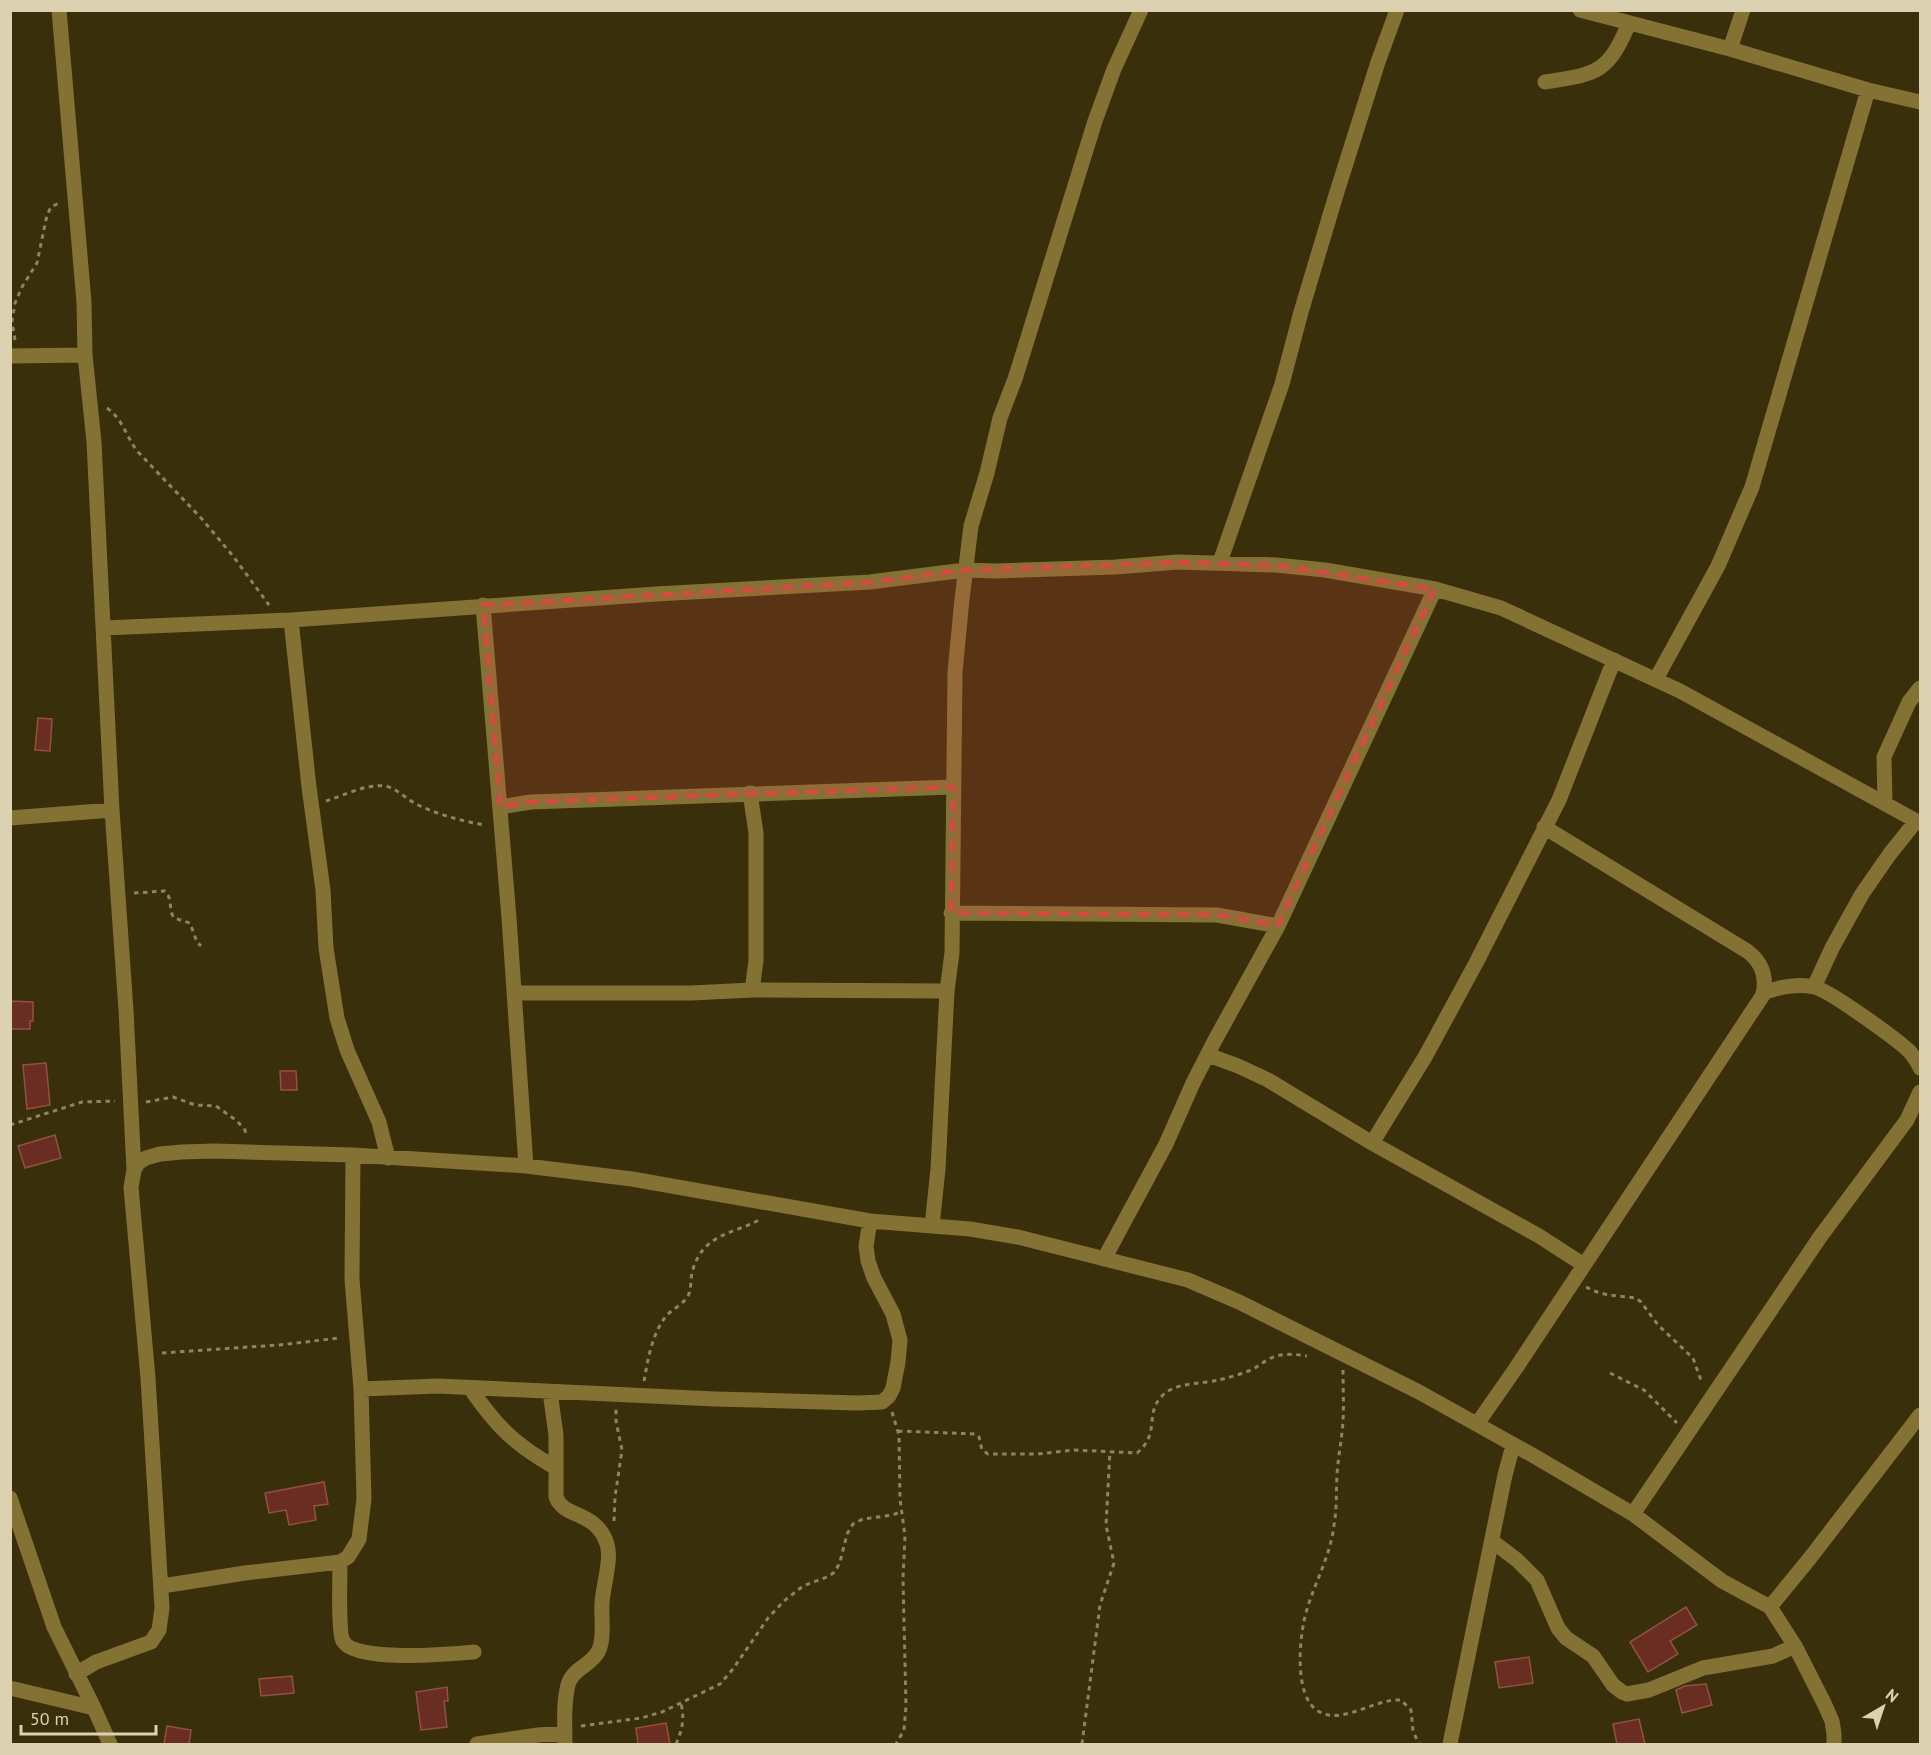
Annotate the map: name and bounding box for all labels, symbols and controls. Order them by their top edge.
north arrow [1853,1677,1913,1737]
text: N [1882,1684,1903,1706]
scale bar [21,1698,156,1736]
text: 50 m [30,1707,69,1730]

